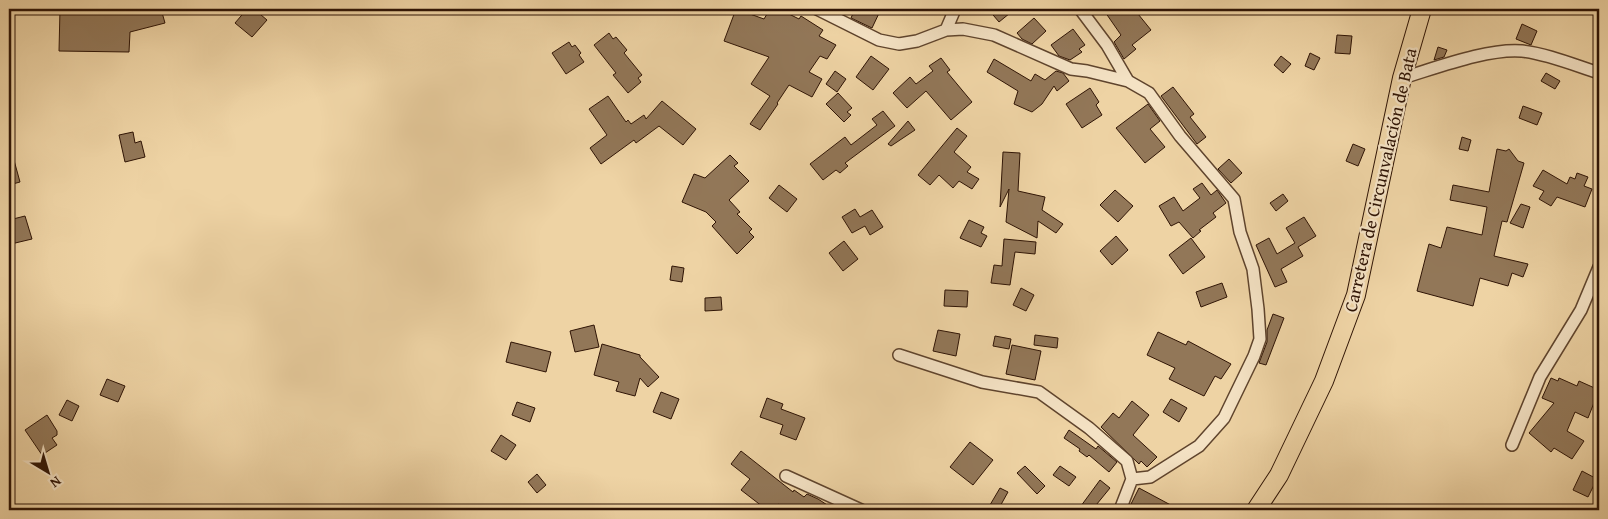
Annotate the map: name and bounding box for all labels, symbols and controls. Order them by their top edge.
street label: Carretera de Circunvalación de Bata [1336,45,1424,315]
north arrow [22,446,72,496]
text: N [46,471,66,493]

